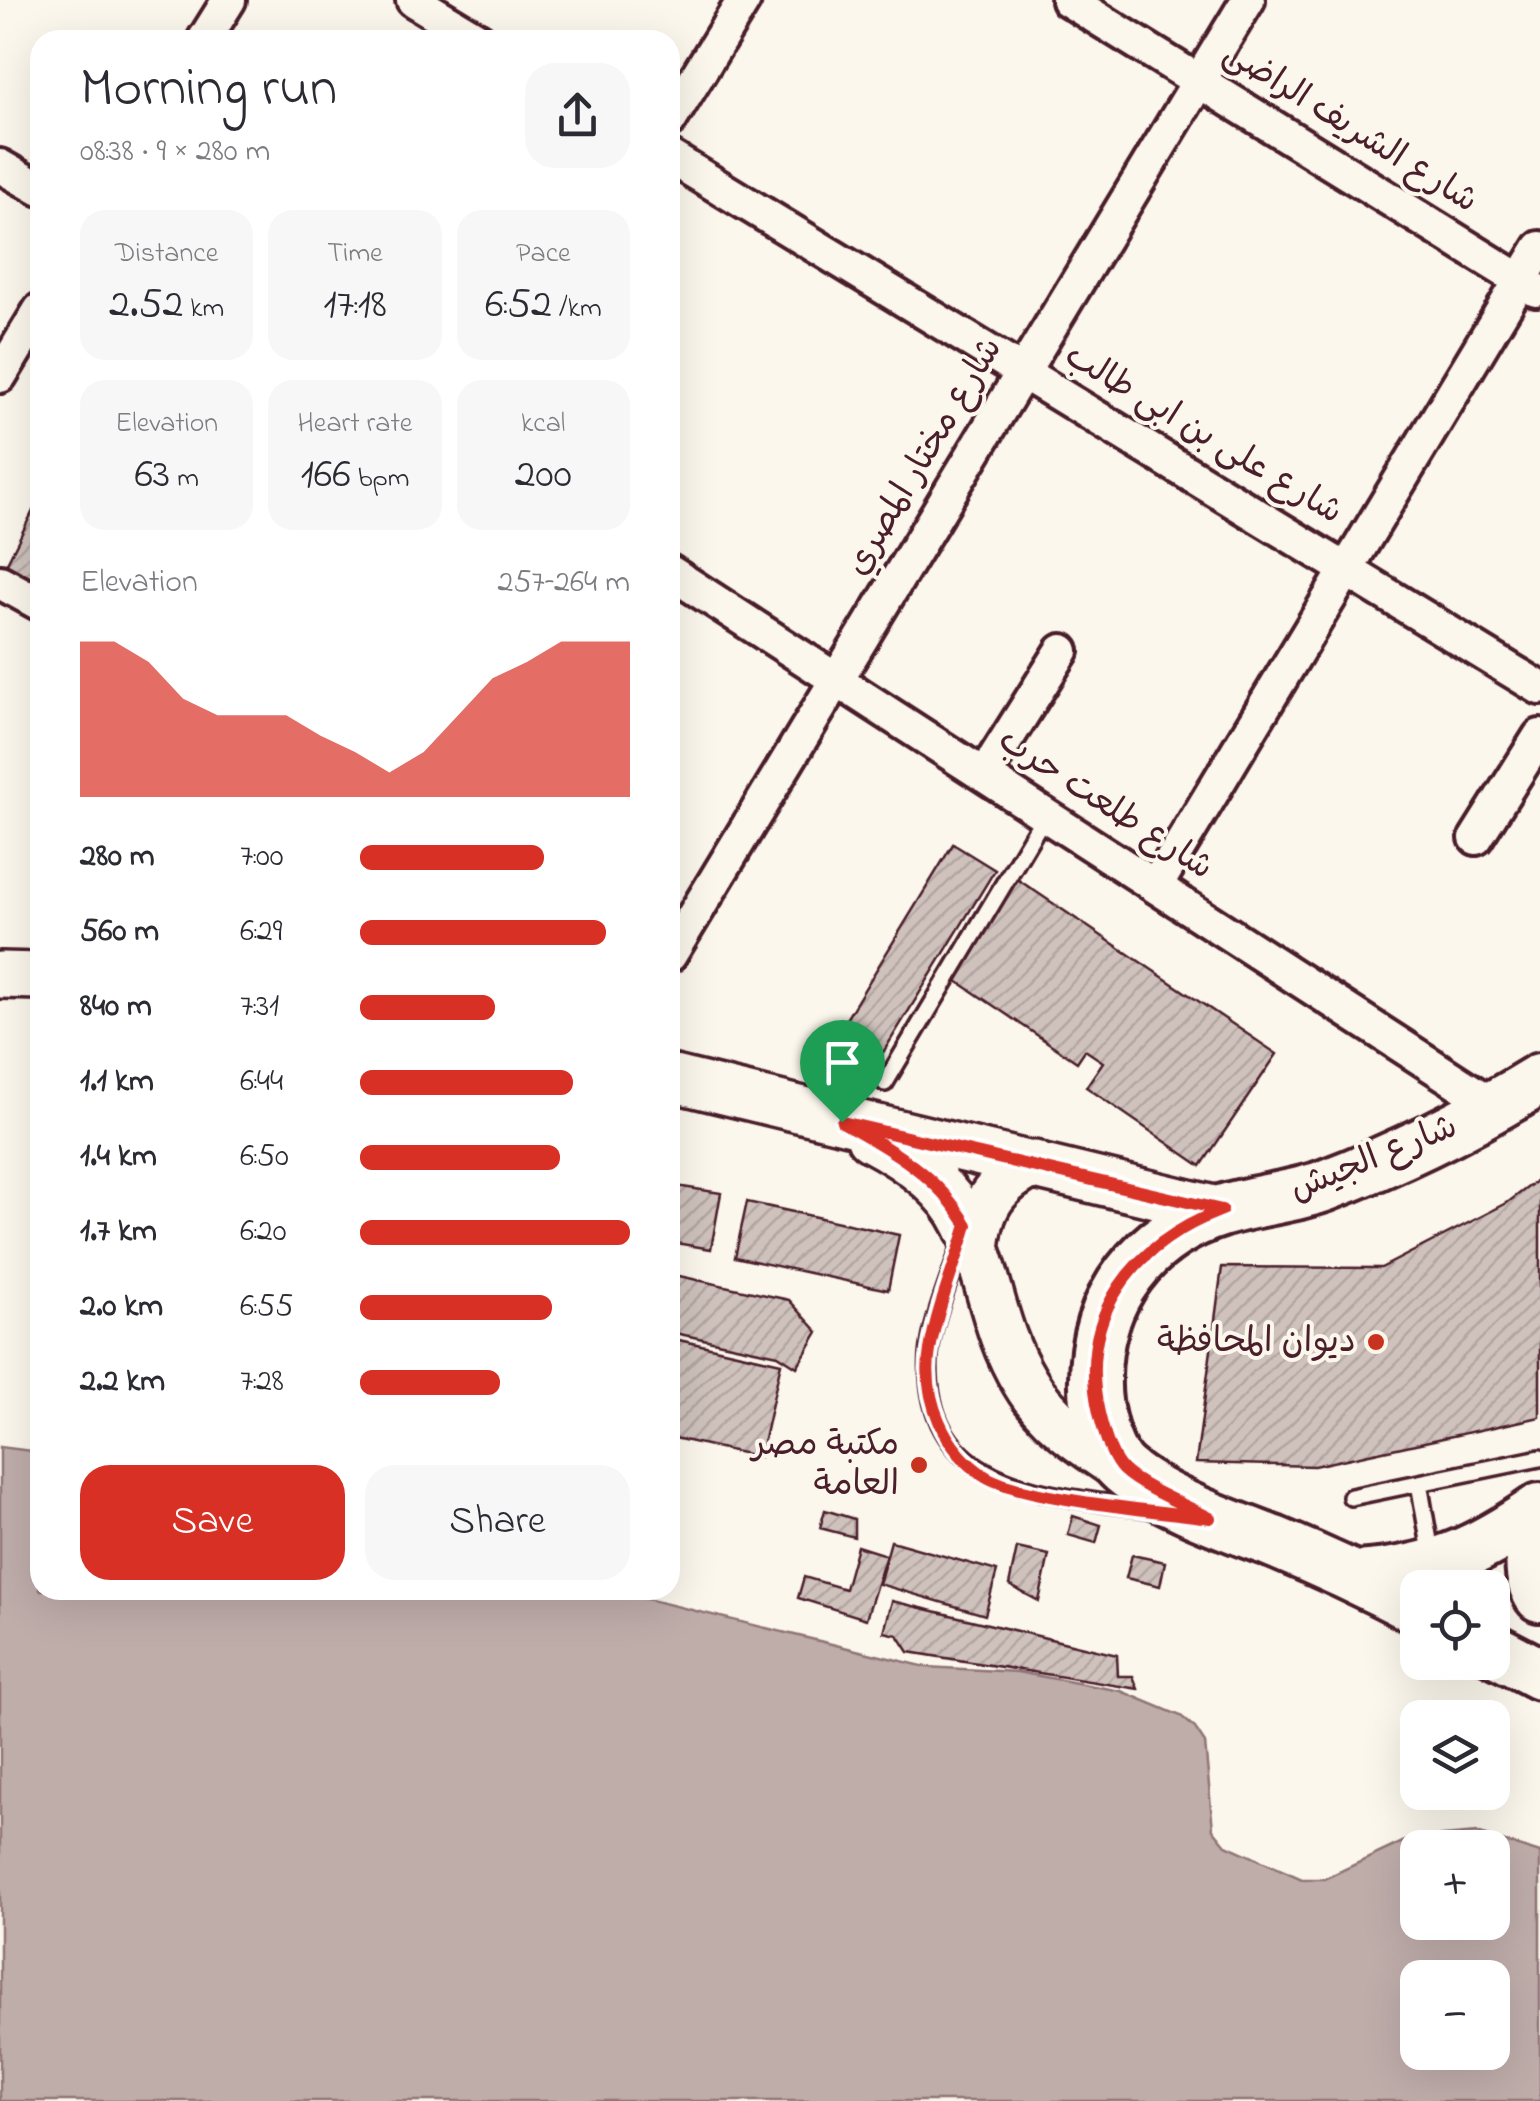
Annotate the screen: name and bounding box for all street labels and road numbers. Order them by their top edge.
street label: شارع الشريف الراضى [1213,29,1487,227]
street label: شارع مختار المصري [834,328,1016,586]
street label: شارع على بن ابى طالب [1054,332,1352,538]
street label: شارع طلعت حرب [987,716,1223,894]
street label: شارع الجيش [1283,1102,1465,1216]

